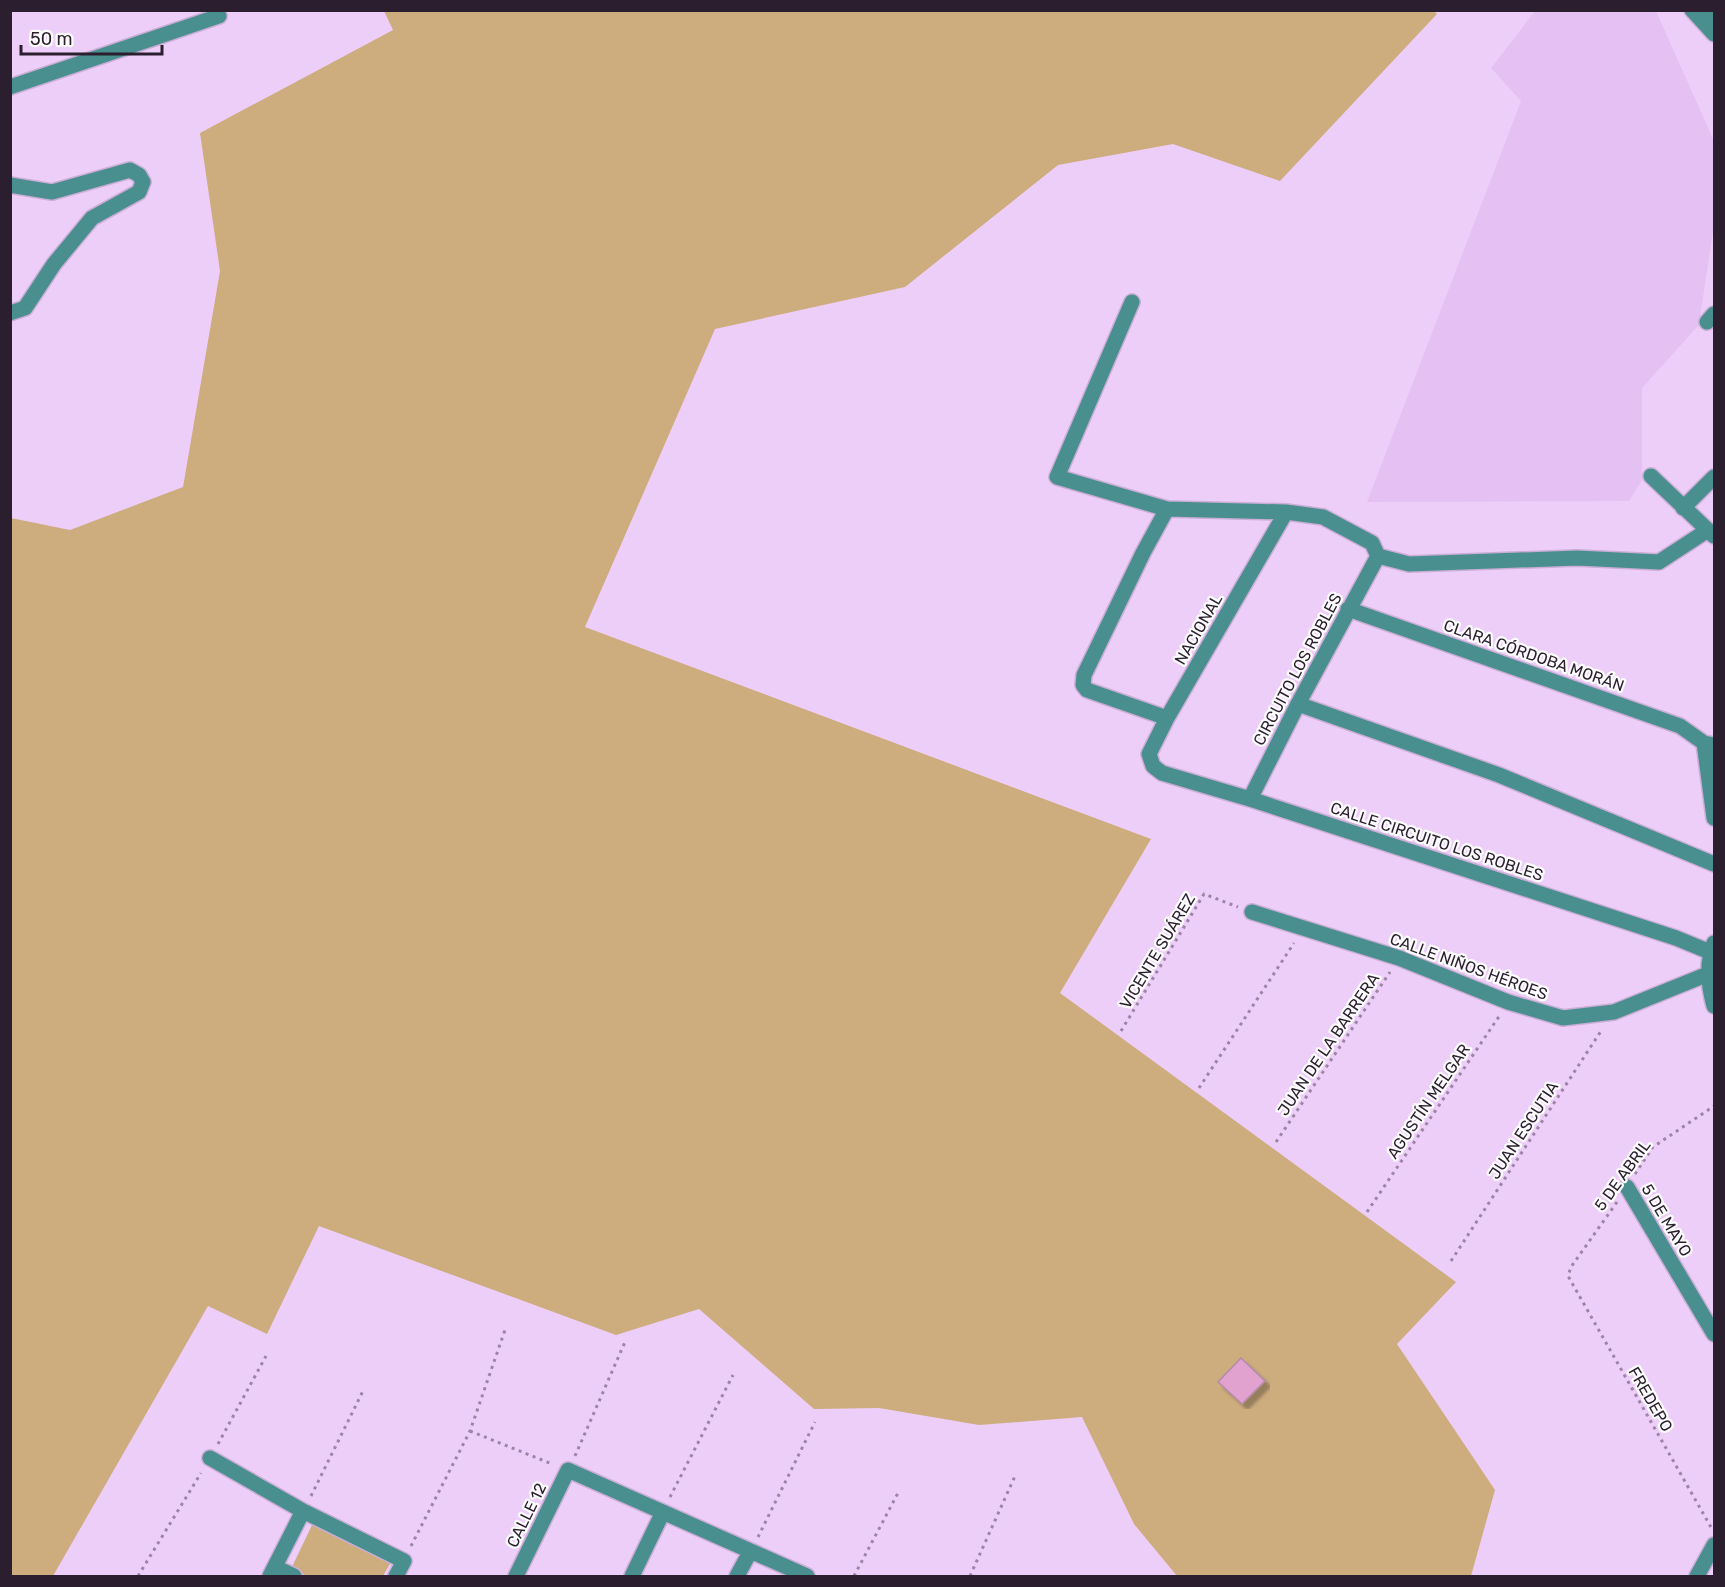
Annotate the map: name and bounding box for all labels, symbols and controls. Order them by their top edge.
scale bar [21,18,162,56]
text: 50 m [30,28,73,50]
street label: CIRCUITO LOS ROBLES [1249,590,1346,749]
street label: NACIONAL [1171,591,1226,668]
street label: CLARA CÓRDOBA MORÁN [1441,615,1627,695]
street label: CALLE CIRCUITO LOS ROBLES [1328,798,1546,885]
street label: VICENTE SUÁREZ [1116,890,1199,1012]
street label: CALLE NIÑOS HÉROES [1387,929,1550,1004]
street label: JUAN DE LA BARRERA [1274,969,1383,1119]
street label: AGUSTÍN MELGAR [1383,1040,1474,1162]
street label: JUAN ESCUTIA [1485,1078,1562,1183]
street label: 5 DE ABRIL [1590,1136,1654,1214]
street label: 5 DE MAYO [1638,1181,1696,1260]
street label: FREDEPO [1624,1364,1677,1435]
street label: CALLE 12 [503,1480,550,1550]

